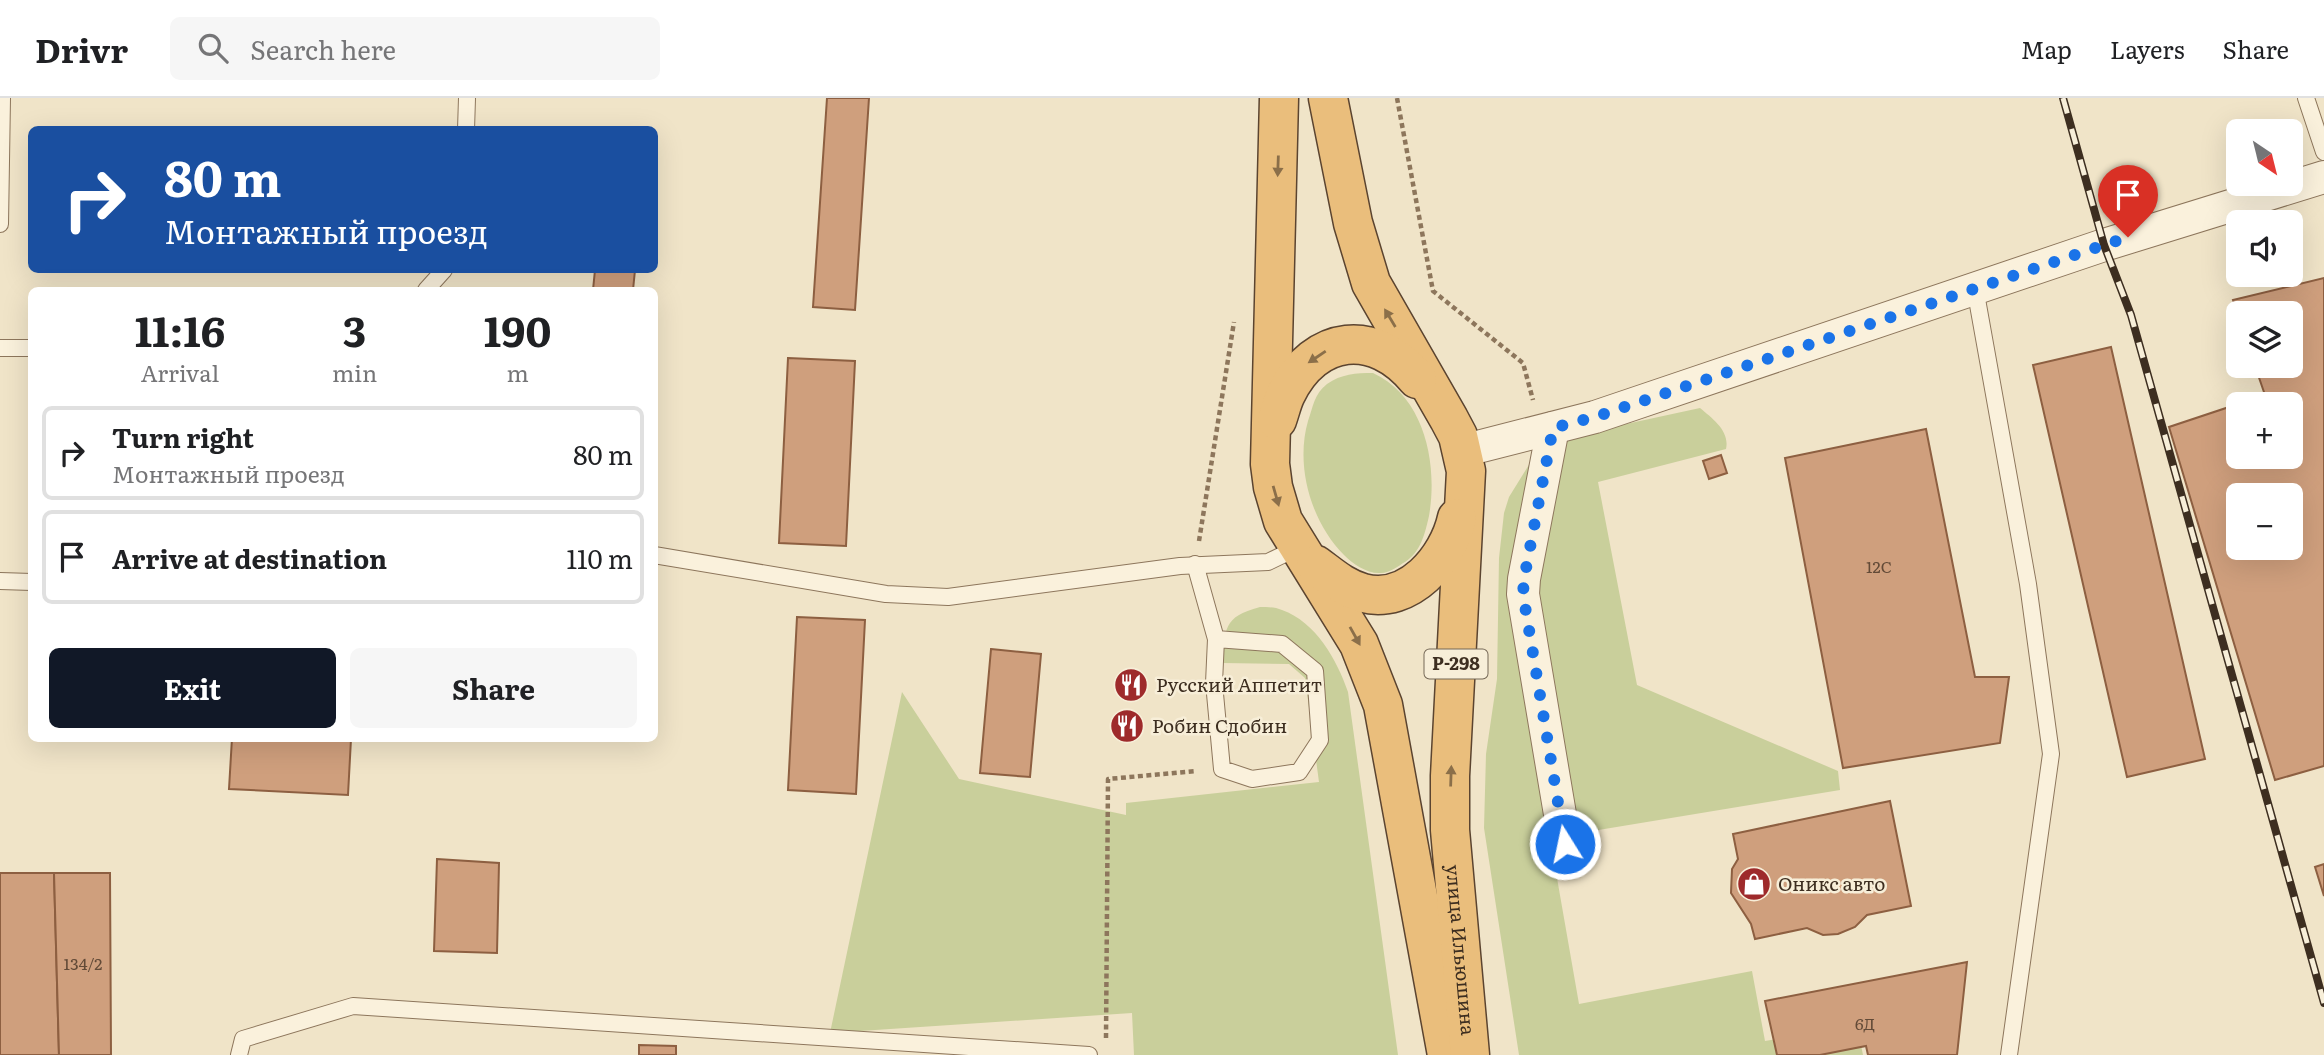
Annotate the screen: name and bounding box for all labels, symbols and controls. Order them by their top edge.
search box [170,17,660,80]
text: Drivr [35,24,128,73]
icon: search [194,29,232,67]
text: Search here [250,29,396,68]
text: Map [2021,31,2072,66]
text: Layers [2110,31,2184,66]
text: Share [2222,31,2289,66]
north arrow [2226,119,2303,196]
map controls [2226,119,2303,560]
text: 80 m [164,139,282,212]
icon: right [49,154,140,245]
one-way arrow [1273,155,1284,177]
pin [2098,165,2158,237]
icon: arrive [2109,176,2147,214]
text: Монтажный проезд [164,206,488,254]
button: sound [2226,210,2303,287]
text: 11:16 [135,298,225,360]
text: 3 [343,298,366,360]
text: 190 [484,298,551,360]
button: layers [2226,301,2303,378]
one-way arrow [1384,308,1397,327]
one-way arrow [1308,350,1326,364]
text: Arrival [141,355,219,389]
text: min [332,355,377,389]
text: m [506,355,529,389]
button: + [2226,392,2303,469]
text: Turn right [112,417,254,456]
icon: right [53,434,91,472]
text: 80 m [573,434,633,473]
text: Монтажный проезд [112,456,345,490]
button: − [2226,483,2303,560]
one-way arrow [1271,486,1281,507]
icon: arrive [53,538,91,576]
text: Arrive at destination [112,538,387,577]
text: 110 m [566,538,633,577]
house number: 12С [1866,554,1892,578]
one-way arrow [1349,626,1361,645]
button: Exit [49,648,336,728]
button: Share [350,648,637,728]
road number: Р-298 [1424,650,1488,678]
restaurant icon: Русский Аппетит [1112,666,1150,704]
place label: Русский Аппетит [1156,670,1322,698]
restaurant icon: Робин Сдобин [1108,707,1146,745]
place label: Робин Сдобин [1152,711,1287,739]
one-way arrow [1445,765,1456,787]
position arrow [1528,807,1602,881]
street label: улица Ильюшина [1440,863,1483,1037]
shop icon: Оникс авто [1735,865,1773,903]
place label: Оникс авто [1778,869,1885,897]
house number: 134/2 [64,951,102,975]
house number: 6Д [1855,1011,1875,1035]

